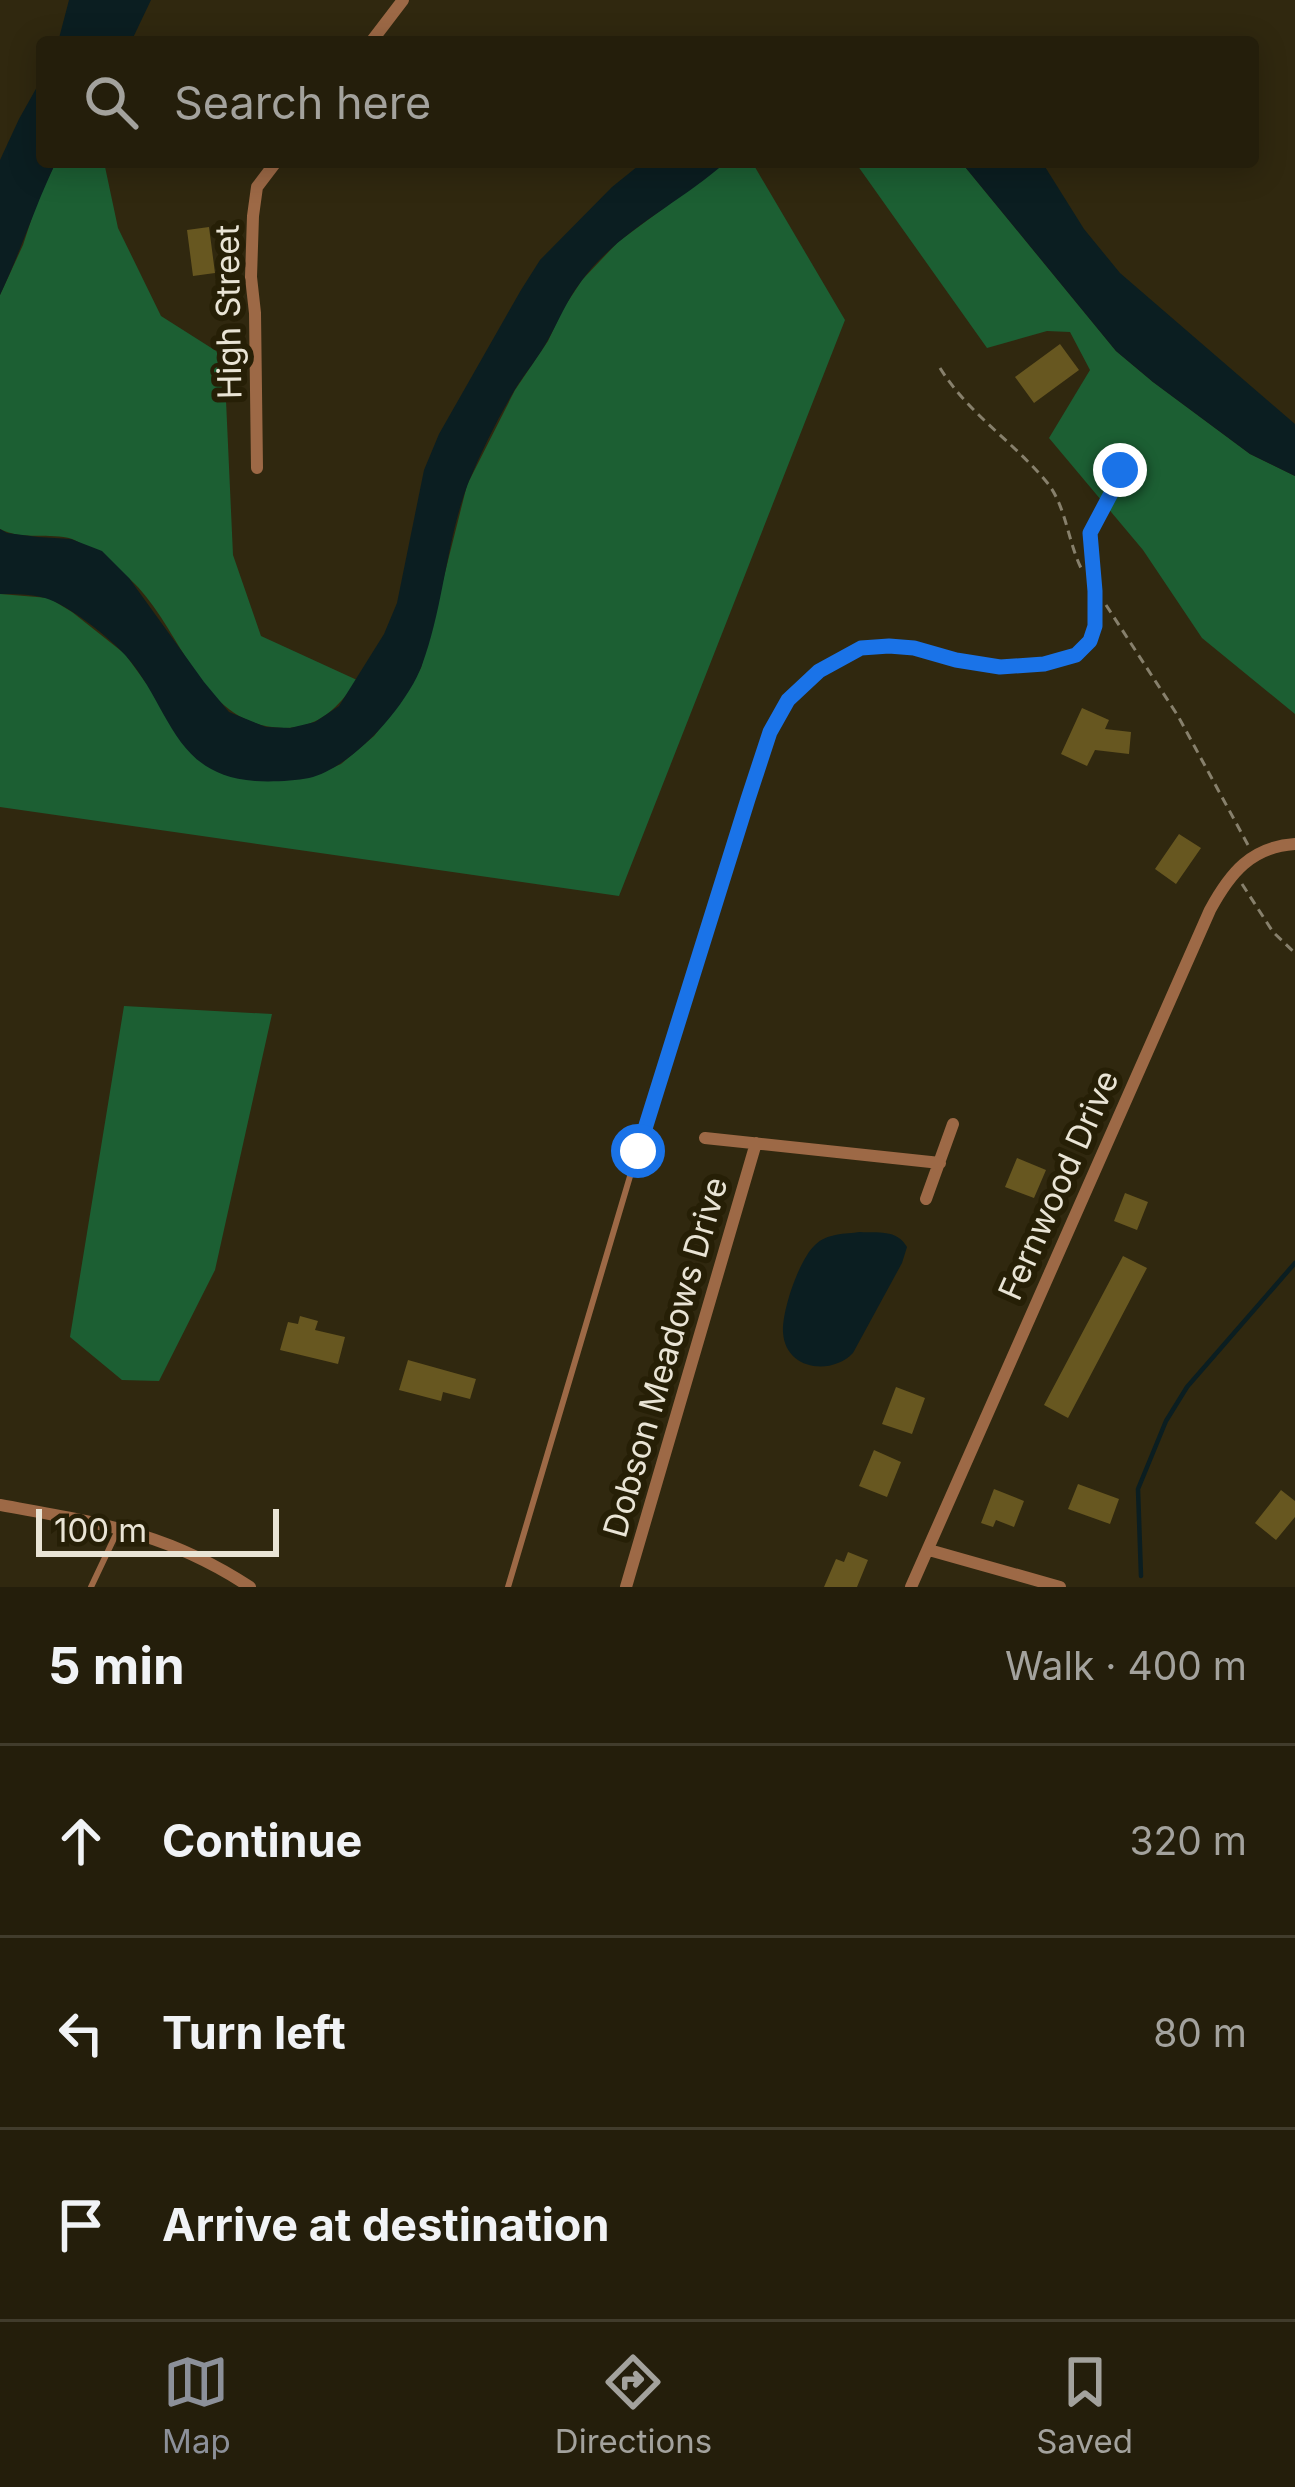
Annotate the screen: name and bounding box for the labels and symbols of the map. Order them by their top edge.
street label: High Street [206,224,250,400]
route end [1093,443,1147,497]
street label: Fernwood Drive [989,1064,1127,1306]
route start [611,1124,665,1178]
street label: Dobson Meadows Drive [594,1172,736,1542]
scale bar [36,1503,279,1556]

